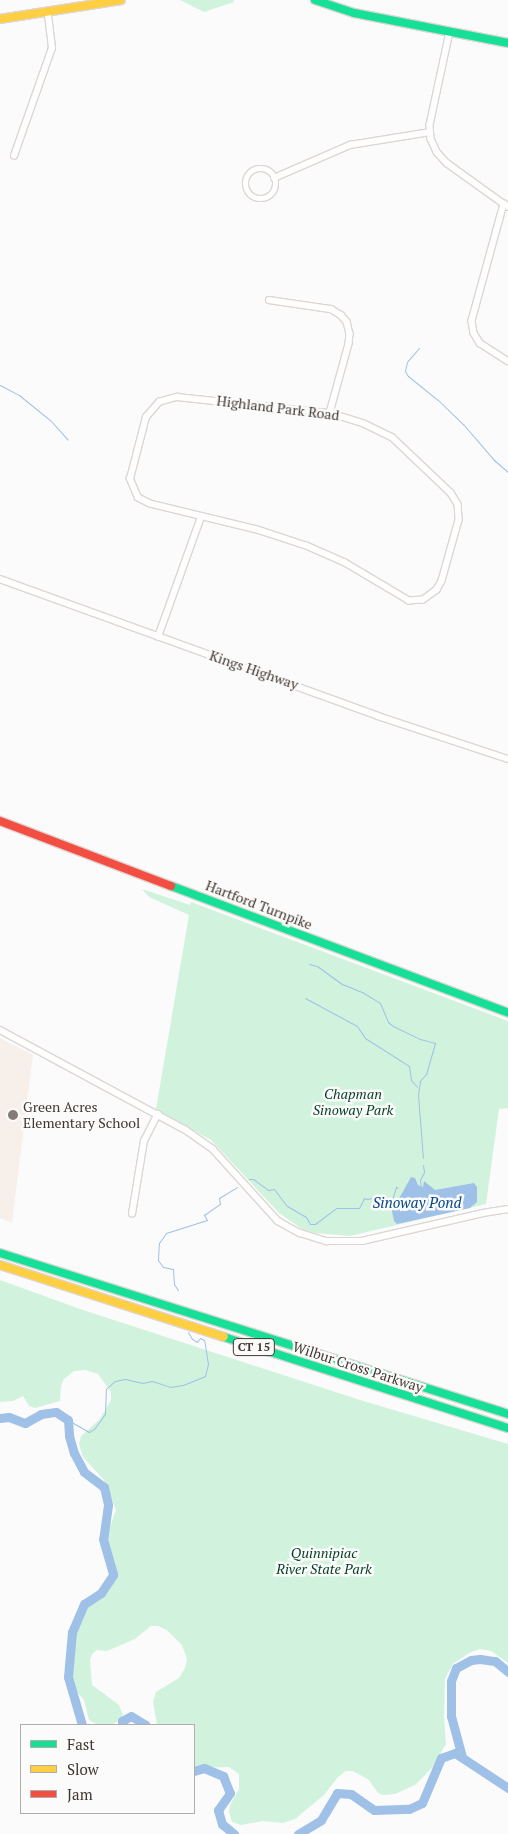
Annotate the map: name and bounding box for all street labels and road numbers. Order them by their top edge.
street label: Highland Park Road [216,392,340,424]
street label: Kings Highway [207,647,301,693]
street label: Hartford Turnpike [203,877,315,933]
road number: CT 15 [233,1338,275,1356]
street label: Wilbur Cross Parkway [291,1338,425,1396]

